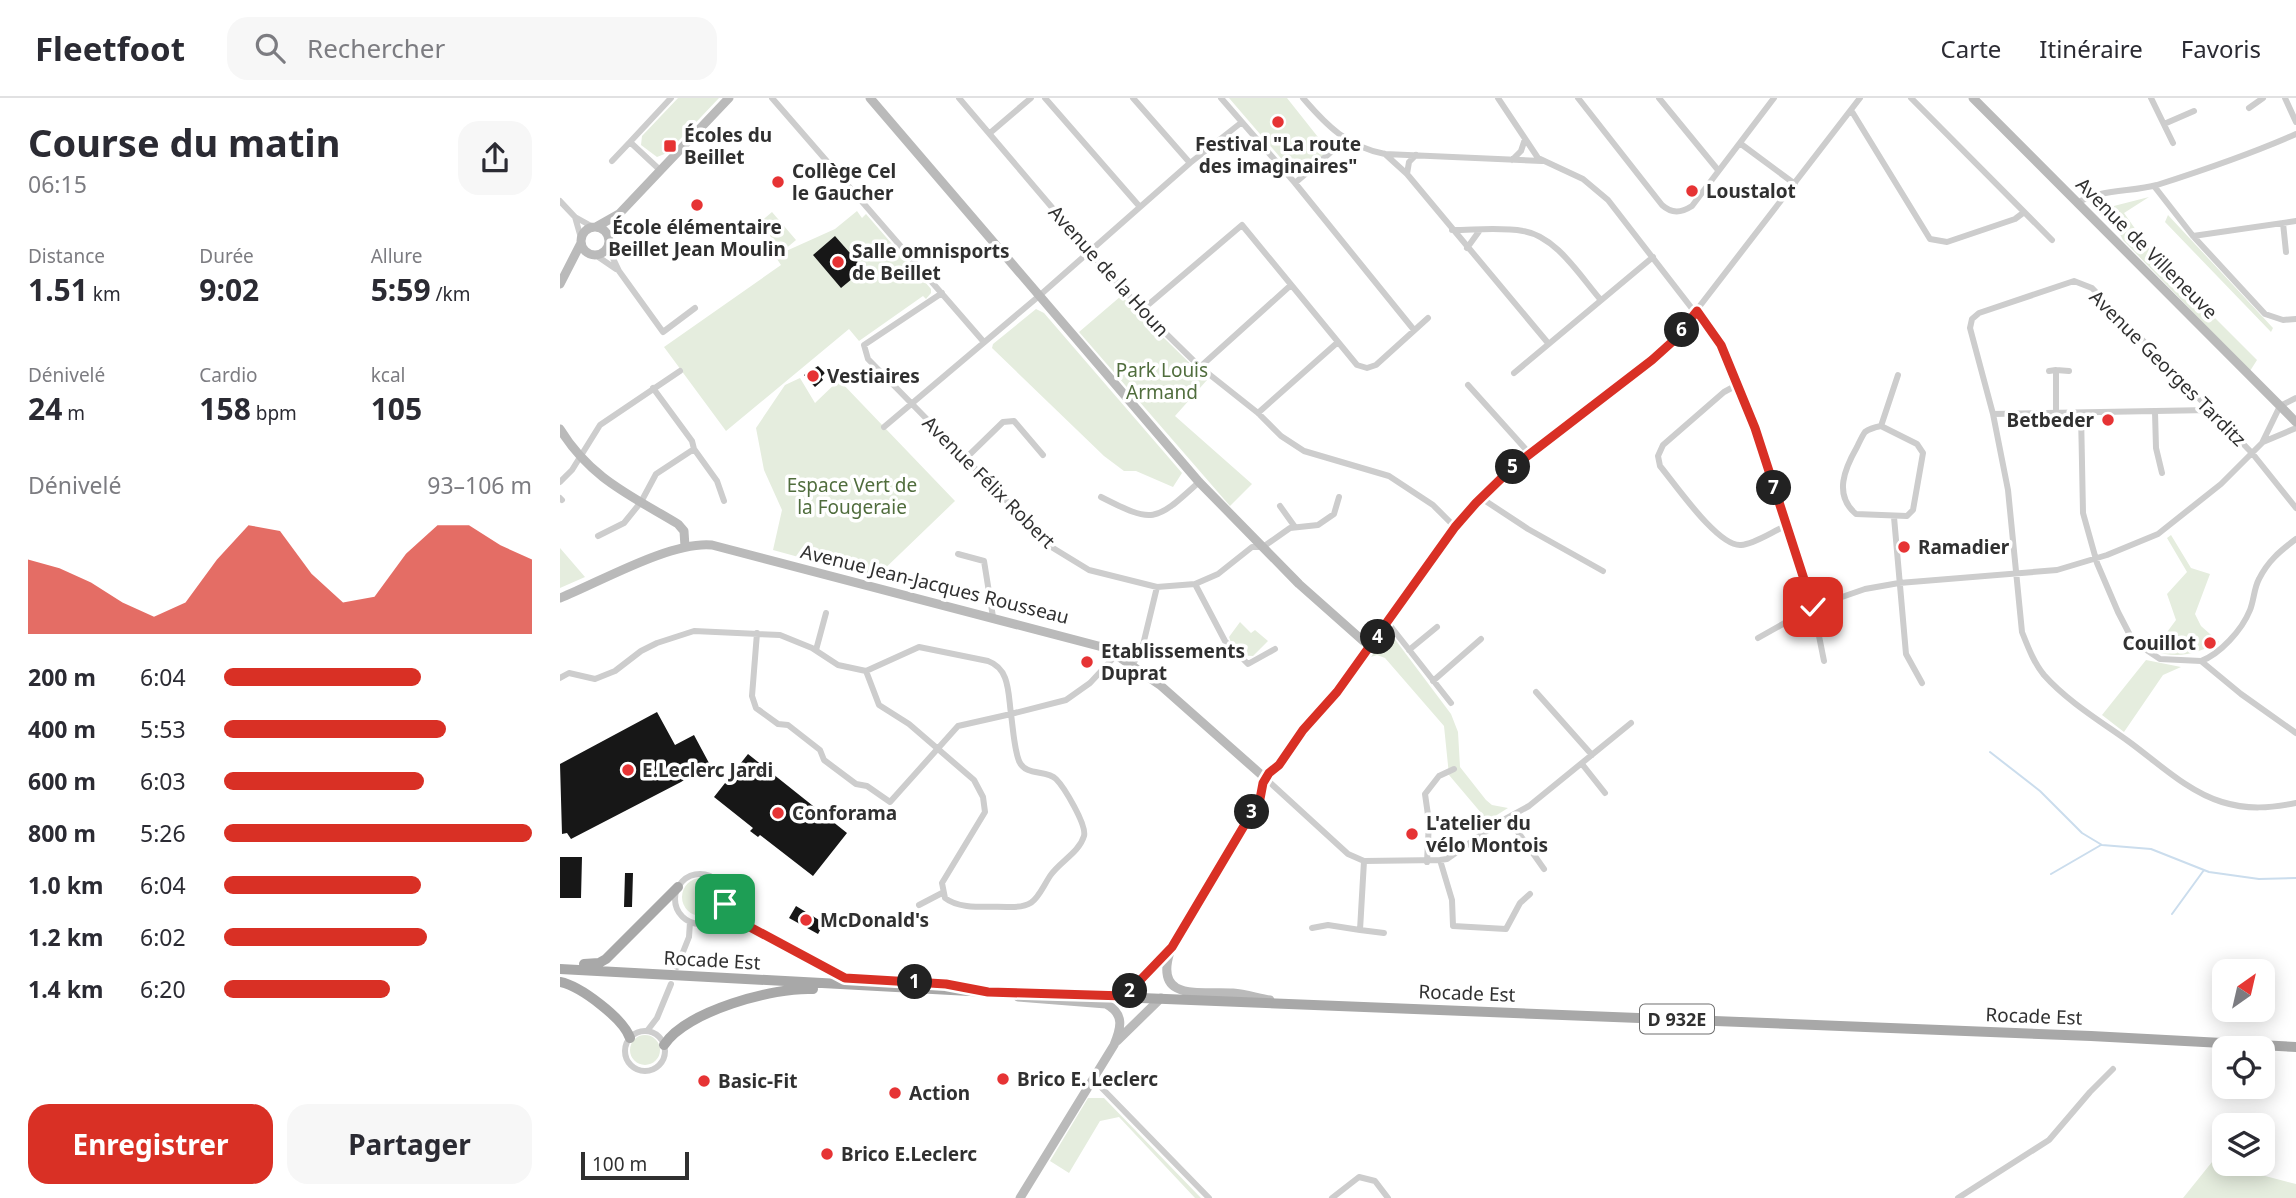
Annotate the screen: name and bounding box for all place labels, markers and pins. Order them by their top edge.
marker: Festival "La route des imaginaires" [1270,114,1286,130]
place label: Écoles du Beillet [684,122,772,170]
place label: Festival "La route des imaginaires" [1195,131,1361,179]
marker: Écoles du Beillet [662,138,678,154]
place label: Collège Cel le Gaucher [792,158,896,206]
marker: Collège Cel le Gaucher [770,174,786,190]
place label: Loustalot [1706,178,1796,204]
marker: Loustalot [1684,183,1700,199]
marker: École élémentaire Beillet Jean Moulin [689,197,705,213]
place label: École élémentaire Beillet Jean Moulin [608,214,786,262]
place label: Salle omnisports de Beillet [852,238,1010,286]
marker: Salle omnisports de Beillet [830,254,846,270]
pin: 6 [1664,313,1700,348]
place label: Vestiaires [827,363,920,389]
marker: Vestiaires [805,368,821,384]
place label: Betbeder [2007,407,2095,433]
marker: Betbeder [2100,412,2116,428]
pin: 5 [1496,450,1530,484]
pin: 7 [1756,470,1792,506]
place label: Ramadier [1918,534,2010,560]
marker: Ramadier [1896,539,1912,555]
pin [1783,577,1843,637]
pin: 4 [1360,620,1396,654]
place label: Couillot [2122,630,2196,656]
marker: Couillot [2202,635,2218,651]
place label: Etablissements Duprat [1101,638,1245,686]
marker: Etablissements Duprat [1079,654,1095,670]
place label: E.Leclerc Jardi [642,757,773,783]
marker: E.Leclerc Jardi [620,762,636,778]
pin: 3 [1234,794,1270,830]
place label: Conforama [792,800,897,826]
marker: Conforama [770,805,786,821]
place label: L'atelier du vélo Montois [1426,810,1548,858]
marker: L'atelier du vélo Montois [1404,826,1420,842]
pin [695,874,755,934]
place label: McDonald's [820,907,929,933]
marker: McDonald's [798,912,814,928]
pin: 1 [898,964,932,1000]
pin: 2 [1112,974,1148,1008]
place label: Brico E. Leclerc [1017,1066,1158,1092]
place label: Basic-Fit [718,1068,797,1094]
marker: Brico E. Leclerc [995,1071,1011,1087]
marker: Basic-Fit [696,1073,712,1089]
place label: Action [909,1080,970,1106]
marker: Action [887,1085,903,1101]
place label: Brico E.Leclerc [841,1141,977,1167]
marker: Brico E.Leclerc [819,1146,835,1162]

